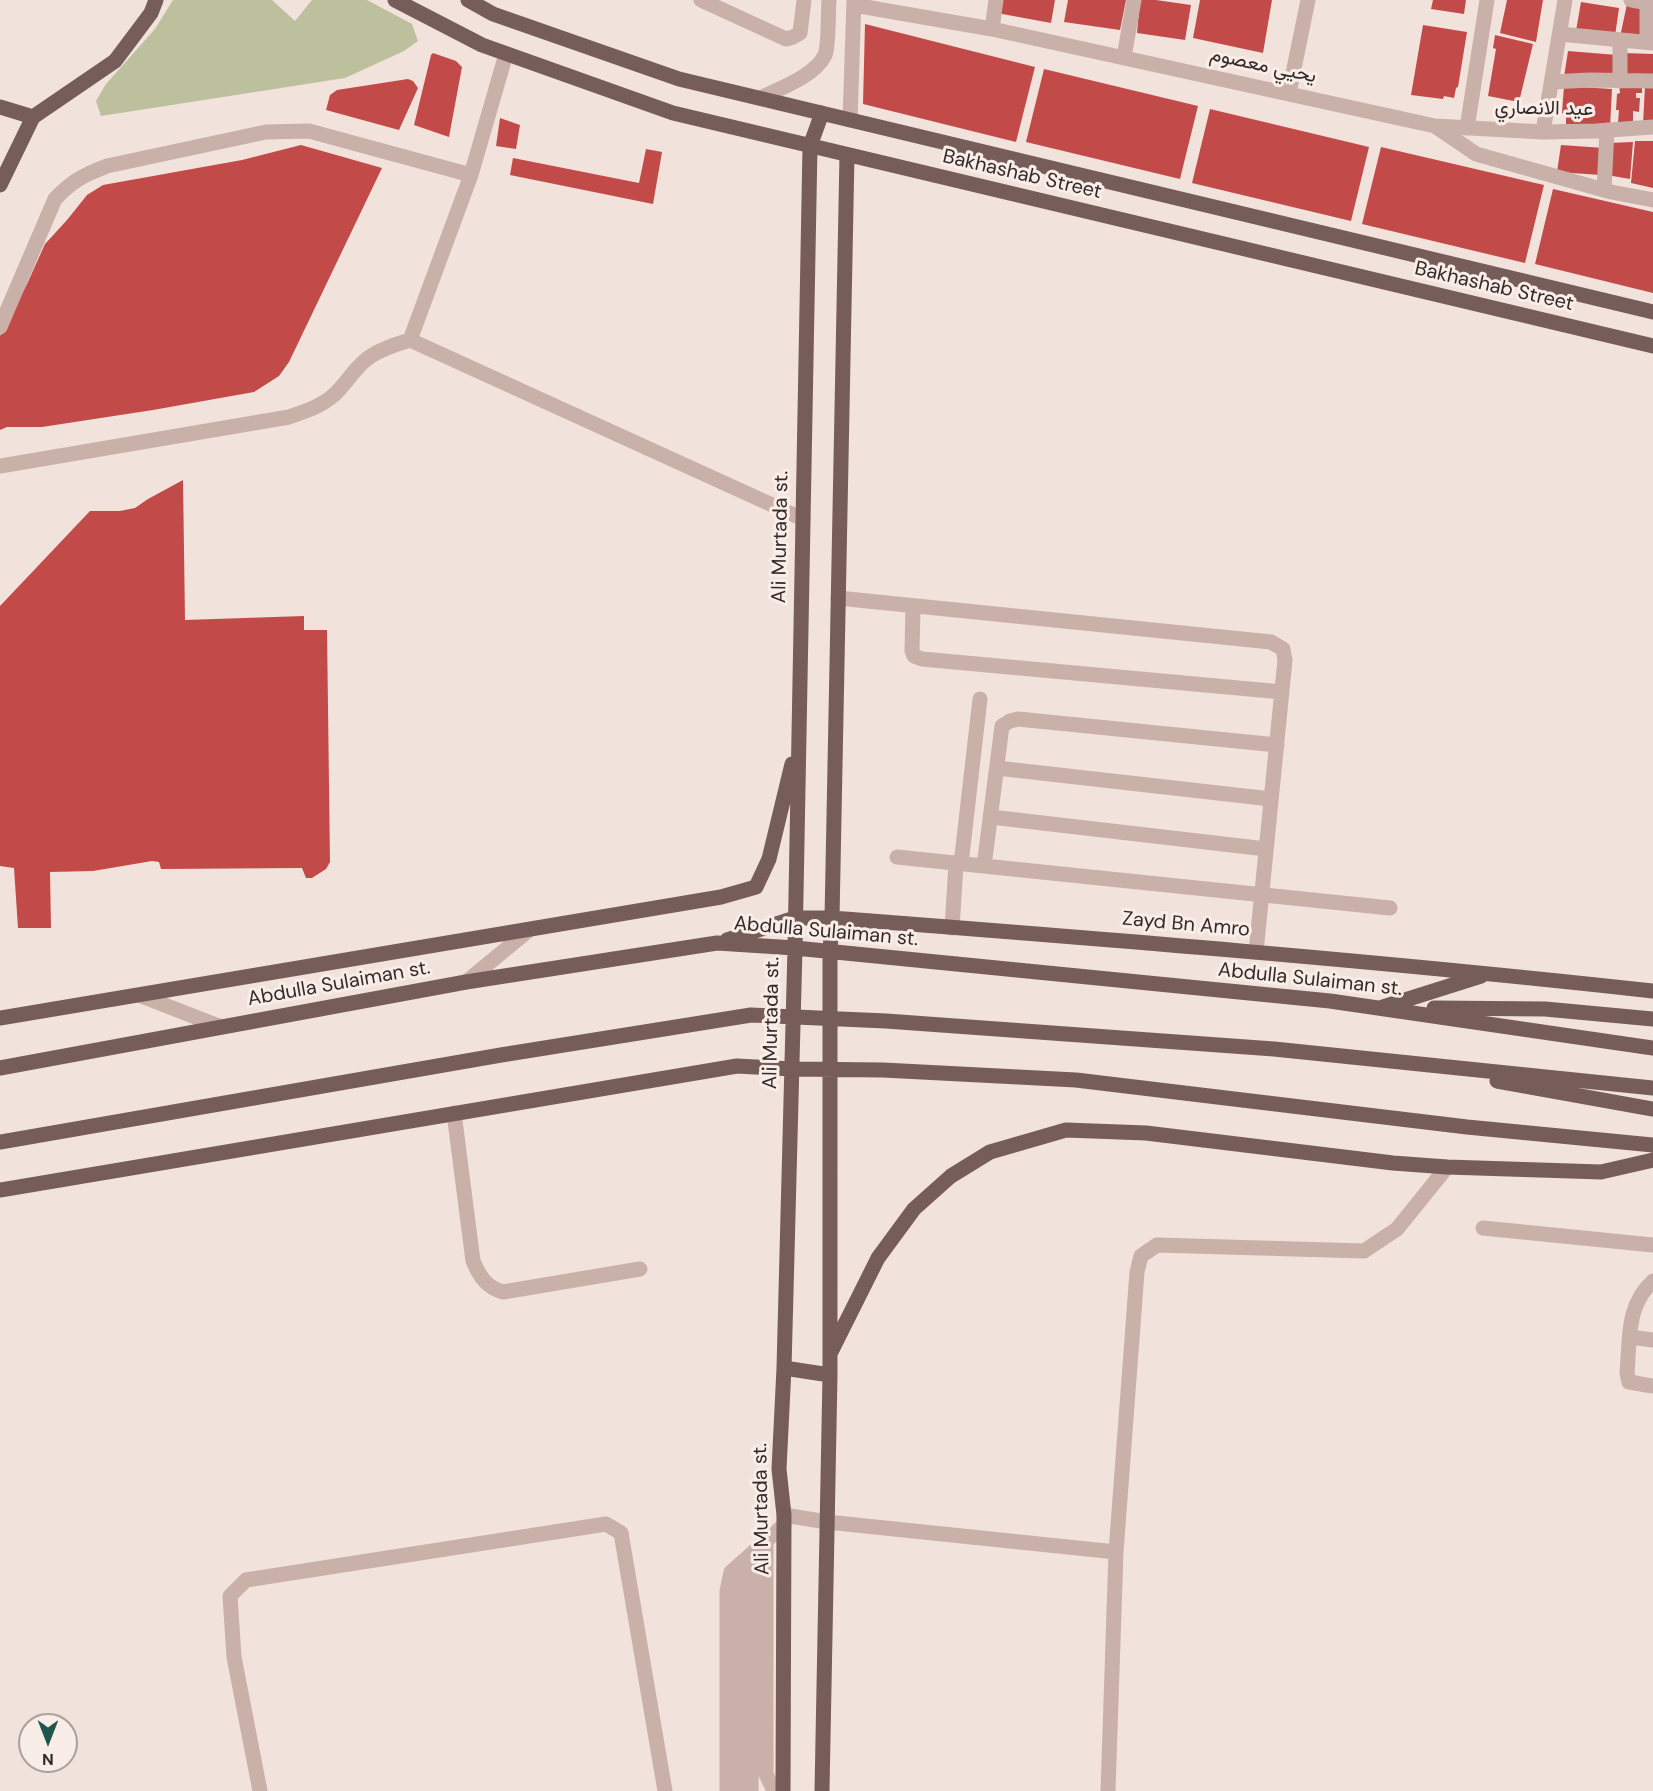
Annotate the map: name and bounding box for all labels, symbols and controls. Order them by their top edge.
street label: يحيي معصوم [1208,43,1318,89]
street label: عيد الانصاري [1494,96,1594,122]
street label: Bakhashab Street [940,145,1104,205]
street label: Bakhashab Street [1412,257,1576,317]
street label: Ali Murtada st. [768,471,794,603]
street label: Zayd Bn Amro [1121,907,1251,943]
street label: Abdulla Sulaiman st. [733,912,919,952]
street label: Abdulla Sulaiman st. [246,956,432,1012]
street label: Ali Murtada st. [759,957,785,1089]
street label: Abdulla Sulaiman st. [1217,958,1403,1002]
street label: Ali Murtada st. [749,1443,775,1575]
north arrow [18,1713,78,1773]
text: N [42,1749,54,1770]

